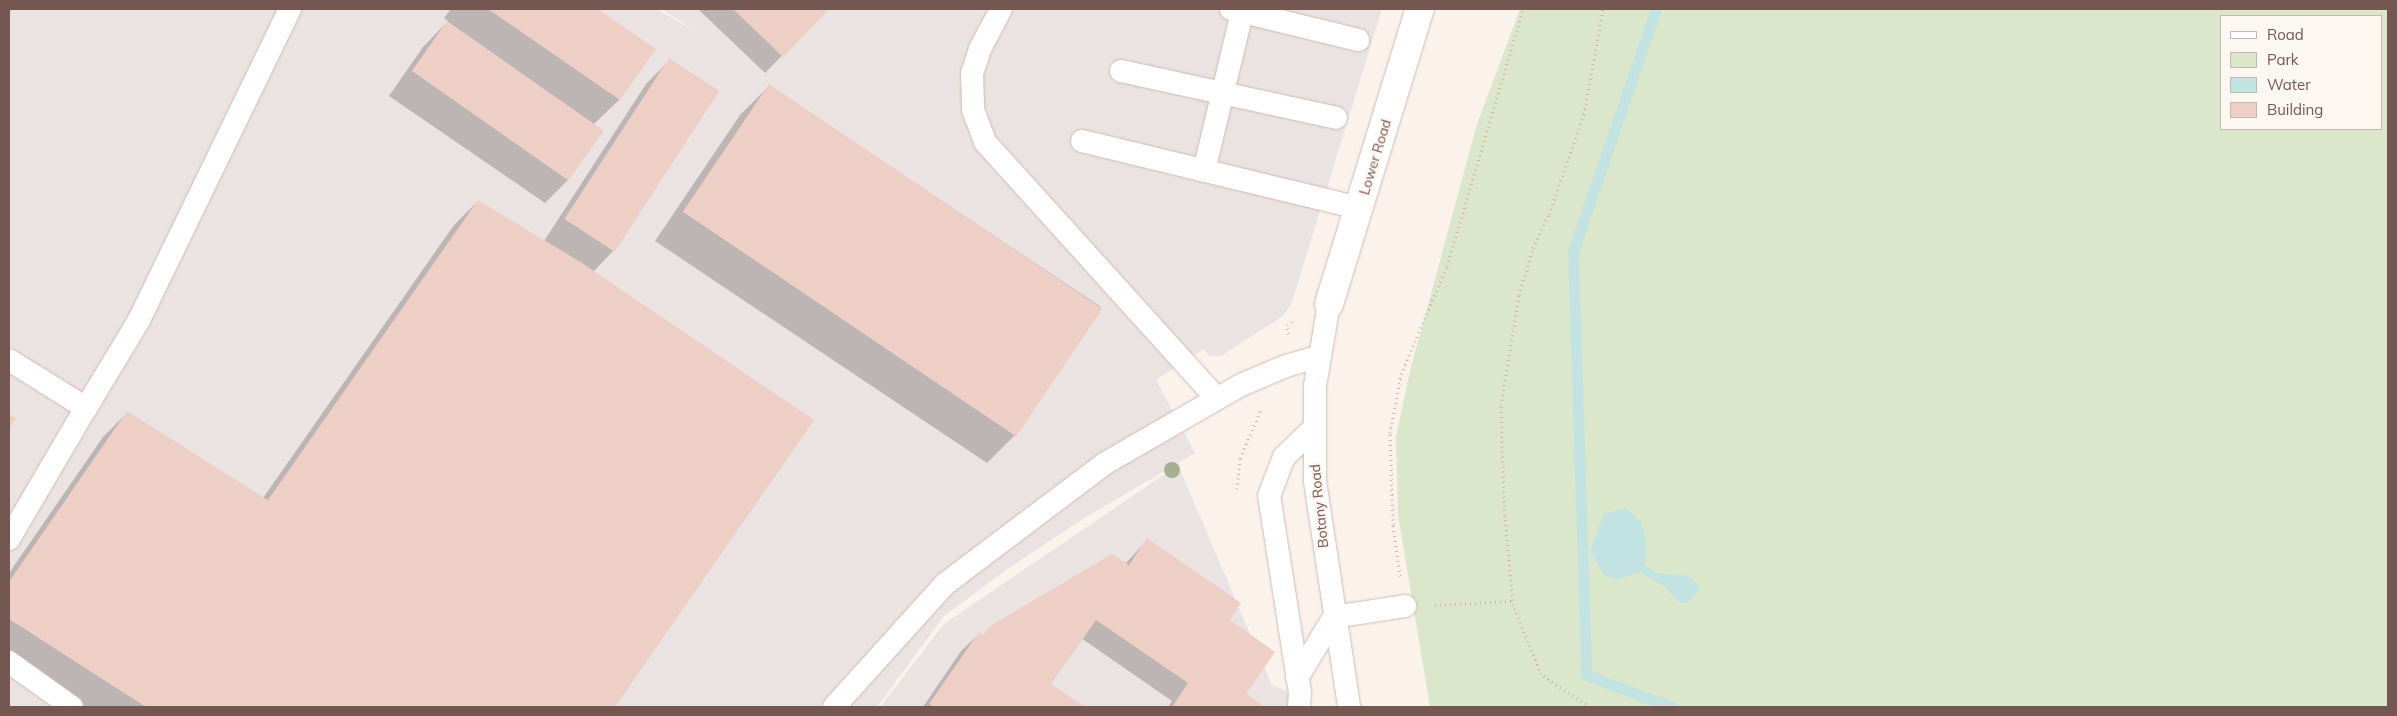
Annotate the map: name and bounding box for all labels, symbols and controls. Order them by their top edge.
legend [2220,15,2382,130]
text: Road [2267,25,2304,44]
text: Park [2267,50,2299,69]
text: Water [2267,75,2311,94]
text: Building [2267,100,2323,119]
street label: Lower Road [1356,117,1394,197]
street label: Botany Road [1306,463,1332,549]

